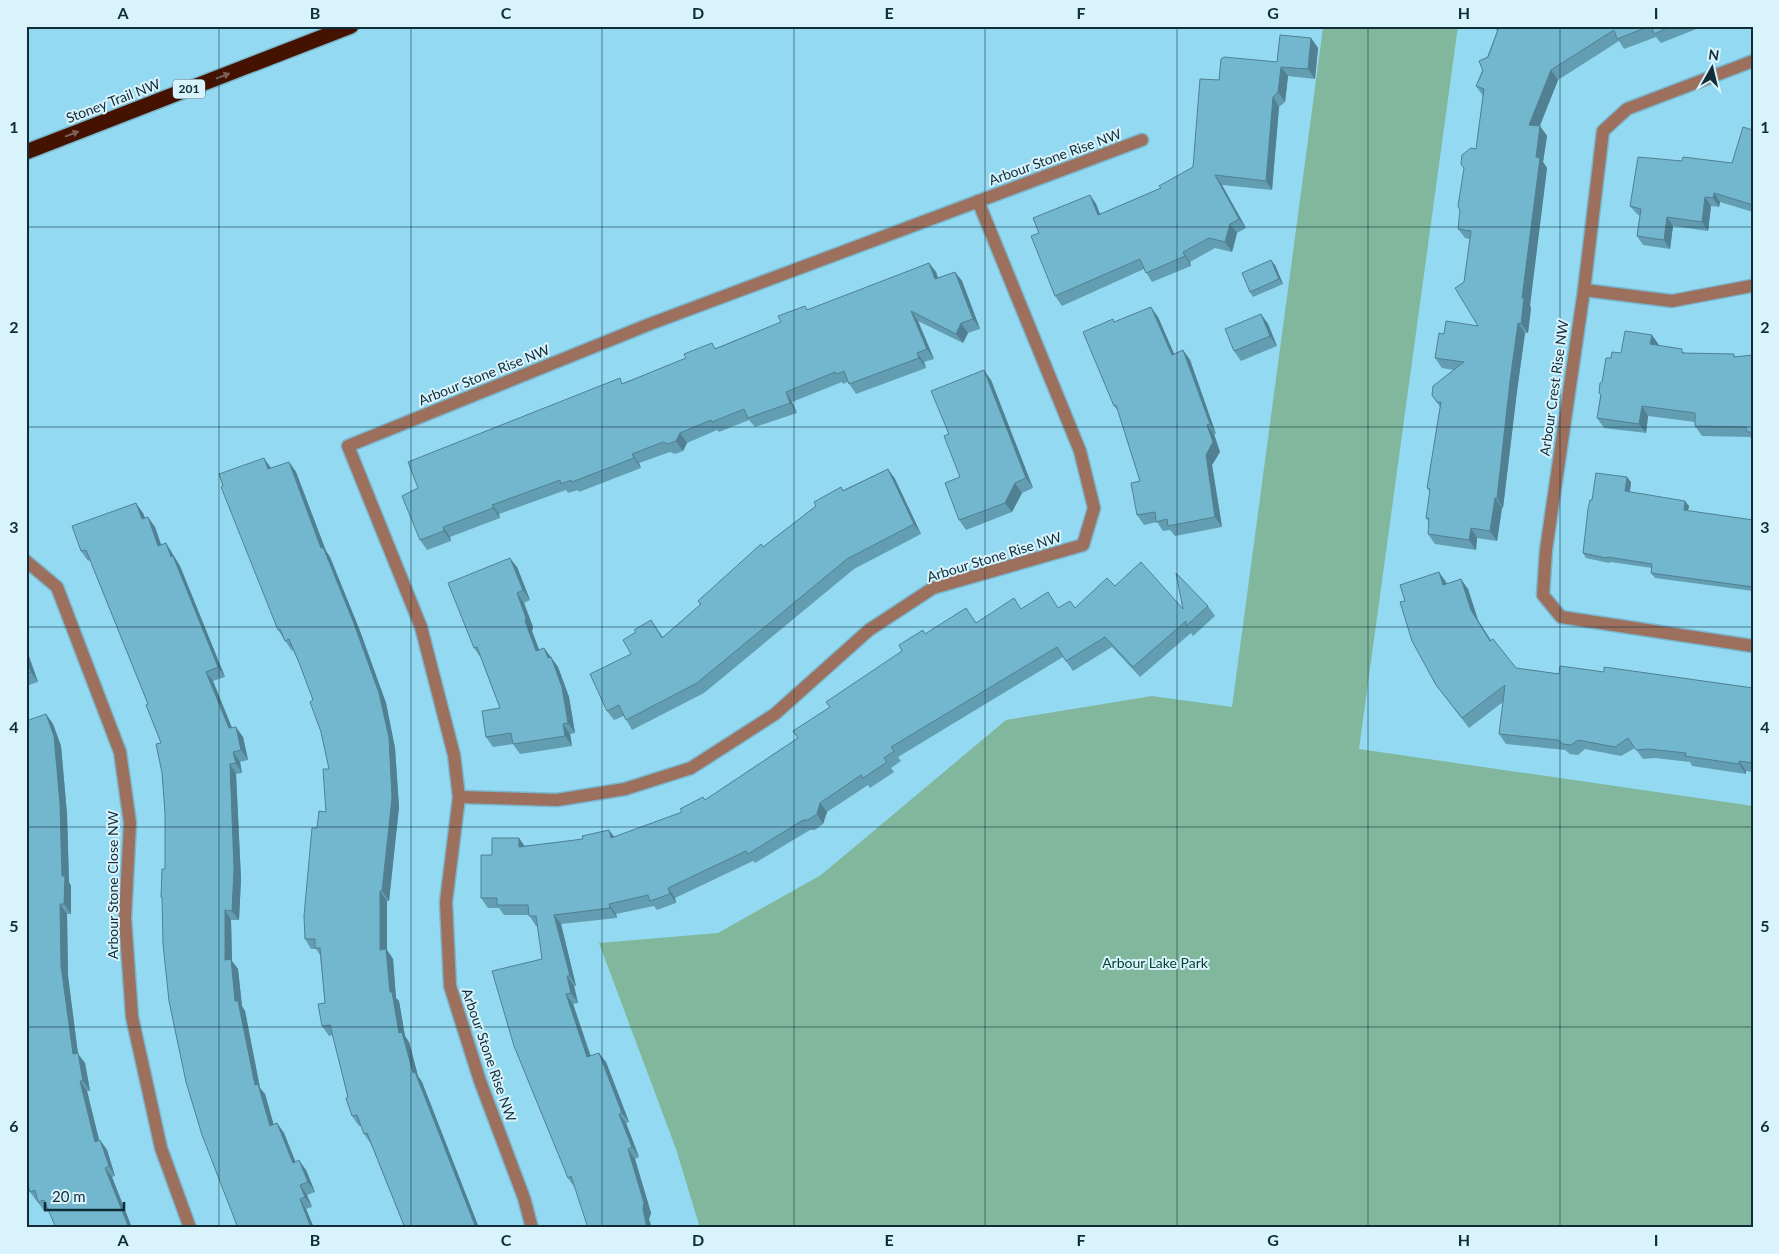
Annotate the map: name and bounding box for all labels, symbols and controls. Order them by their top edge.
text: A [116,3,129,22]
text: B [310,3,320,22]
text: C [501,3,512,22]
text: D [692,3,704,22]
text: E [884,3,894,22]
text: F [1076,3,1086,22]
text: G [1267,3,1279,22]
text: H [1458,3,1470,22]
text: I [1654,3,1658,22]
north arrow [1686,42,1736,92]
text: N [1707,45,1720,64]
one-way arrow [216,71,231,79]
street label: Stoney Trail NW [63,75,163,126]
road number: 201 [173,80,205,98]
text: 1 [9,117,19,136]
text: 1 [1760,117,1770,136]
street label: Arbour Stone Rise NW [986,124,1124,188]
one-way arrow [65,130,80,138]
text: 2 [9,317,19,336]
text: 2 [1760,317,1770,336]
street label: Arbour Crest Rise NW [1536,318,1572,457]
street label: Arbour Stone Rise NW [416,340,552,409]
text: 3 [9,517,19,536]
text: 3 [1760,517,1770,536]
street label: Arbour Stone Rise NW [925,528,1064,585]
text: 4 [9,717,19,736]
text: 4 [1760,717,1770,736]
street label: Arbour Stone Close NW [104,810,121,959]
text: 5 [9,916,19,935]
text: 5 [1760,916,1770,935]
park label: Arbour Lake Park [1102,954,1209,971]
street label: Arbour Stone Rise NW [459,986,520,1124]
text: 6 [9,1116,19,1135]
text: 6 [1760,1116,1770,1135]
scale bar [45,1179,124,1211]
text: 20 m [52,1187,86,1205]
text: A [116,1230,129,1249]
text: B [310,1230,320,1249]
text: C [501,1230,512,1249]
text: D [692,1230,704,1249]
text: E [884,1230,894,1249]
text: F [1076,1230,1086,1249]
text: G [1267,1230,1279,1249]
text: H [1458,1230,1470,1249]
text: I [1654,1230,1658,1249]

